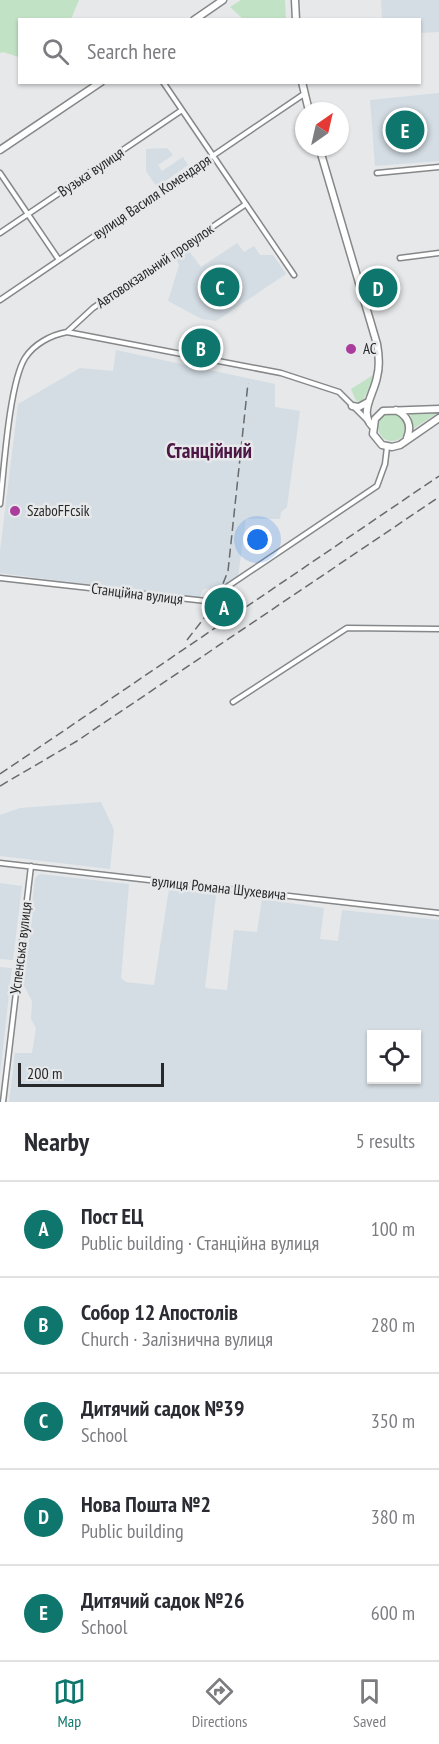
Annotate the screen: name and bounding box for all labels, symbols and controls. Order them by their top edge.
search box [18,18,421,84]
icon: search [39,35,72,68]
text: Search here [87,37,176,65]
north arrow [295,102,349,156]
pin: E [386,108,424,152]
street label: Вузька вулиця [54,143,127,200]
street label: вулиця Василя Комендаря [89,150,215,243]
street label: Автовокзальний провулок [92,219,217,312]
pin: C [200,264,240,310]
pin: D [358,266,398,310]
pin: B [182,326,220,370]
place label: AC [363,339,377,358]
marker: AC [344,342,358,356]
district label: Станційний [166,437,252,464]
place label: SzaboFFcsik [27,501,90,520]
marker: SzaboFFcsik [8,504,22,518]
your location [243,525,272,554]
street label: Станційна вулиця [90,578,184,609]
pin: A [204,584,244,630]
street label: вулиця Романа Шухевича [151,871,287,904]
street label: Успенська вулиця [5,900,36,995]
map controls [367,1030,421,1084]
button: locate [367,1030,421,1084]
scale bar [18,1060,164,1088]
text: 200 m [27,1063,62,1083]
text: Nearby [24,1125,89,1158]
text: 5 results [356,1128,415,1154]
text: Пост ЕЦ [81,1202,143,1230]
text: A [38,1216,49,1242]
text: 100 m [371,1216,415,1242]
text: Public building · Станційна вулиця [81,1230,319,1256]
text: Собор 12 Апостолів [81,1298,238,1326]
text: B [39,1312,48,1338]
text: 280 m [371,1312,415,1338]
text: Church · Залізнична вулиця [81,1326,273,1352]
text: Дитячий садок №39 [81,1394,244,1422]
text: C [39,1408,48,1434]
text: 350 m [371,1408,415,1434]
text: School [81,1422,127,1448]
text: Нова Пошта №2 [81,1490,211,1518]
text: D [38,1504,49,1530]
text: 380 m [371,1504,415,1530]
text: Public building [81,1518,184,1544]
text: Дитячий садок №26 [81,1586,244,1614]
text: E [39,1600,48,1626]
text: 600 m [371,1600,415,1626]
text: School [81,1614,127,1640]
tab: Map [53,1675,86,1731]
tab: Directions [192,1675,247,1731]
tab: Saved [353,1675,386,1731]

